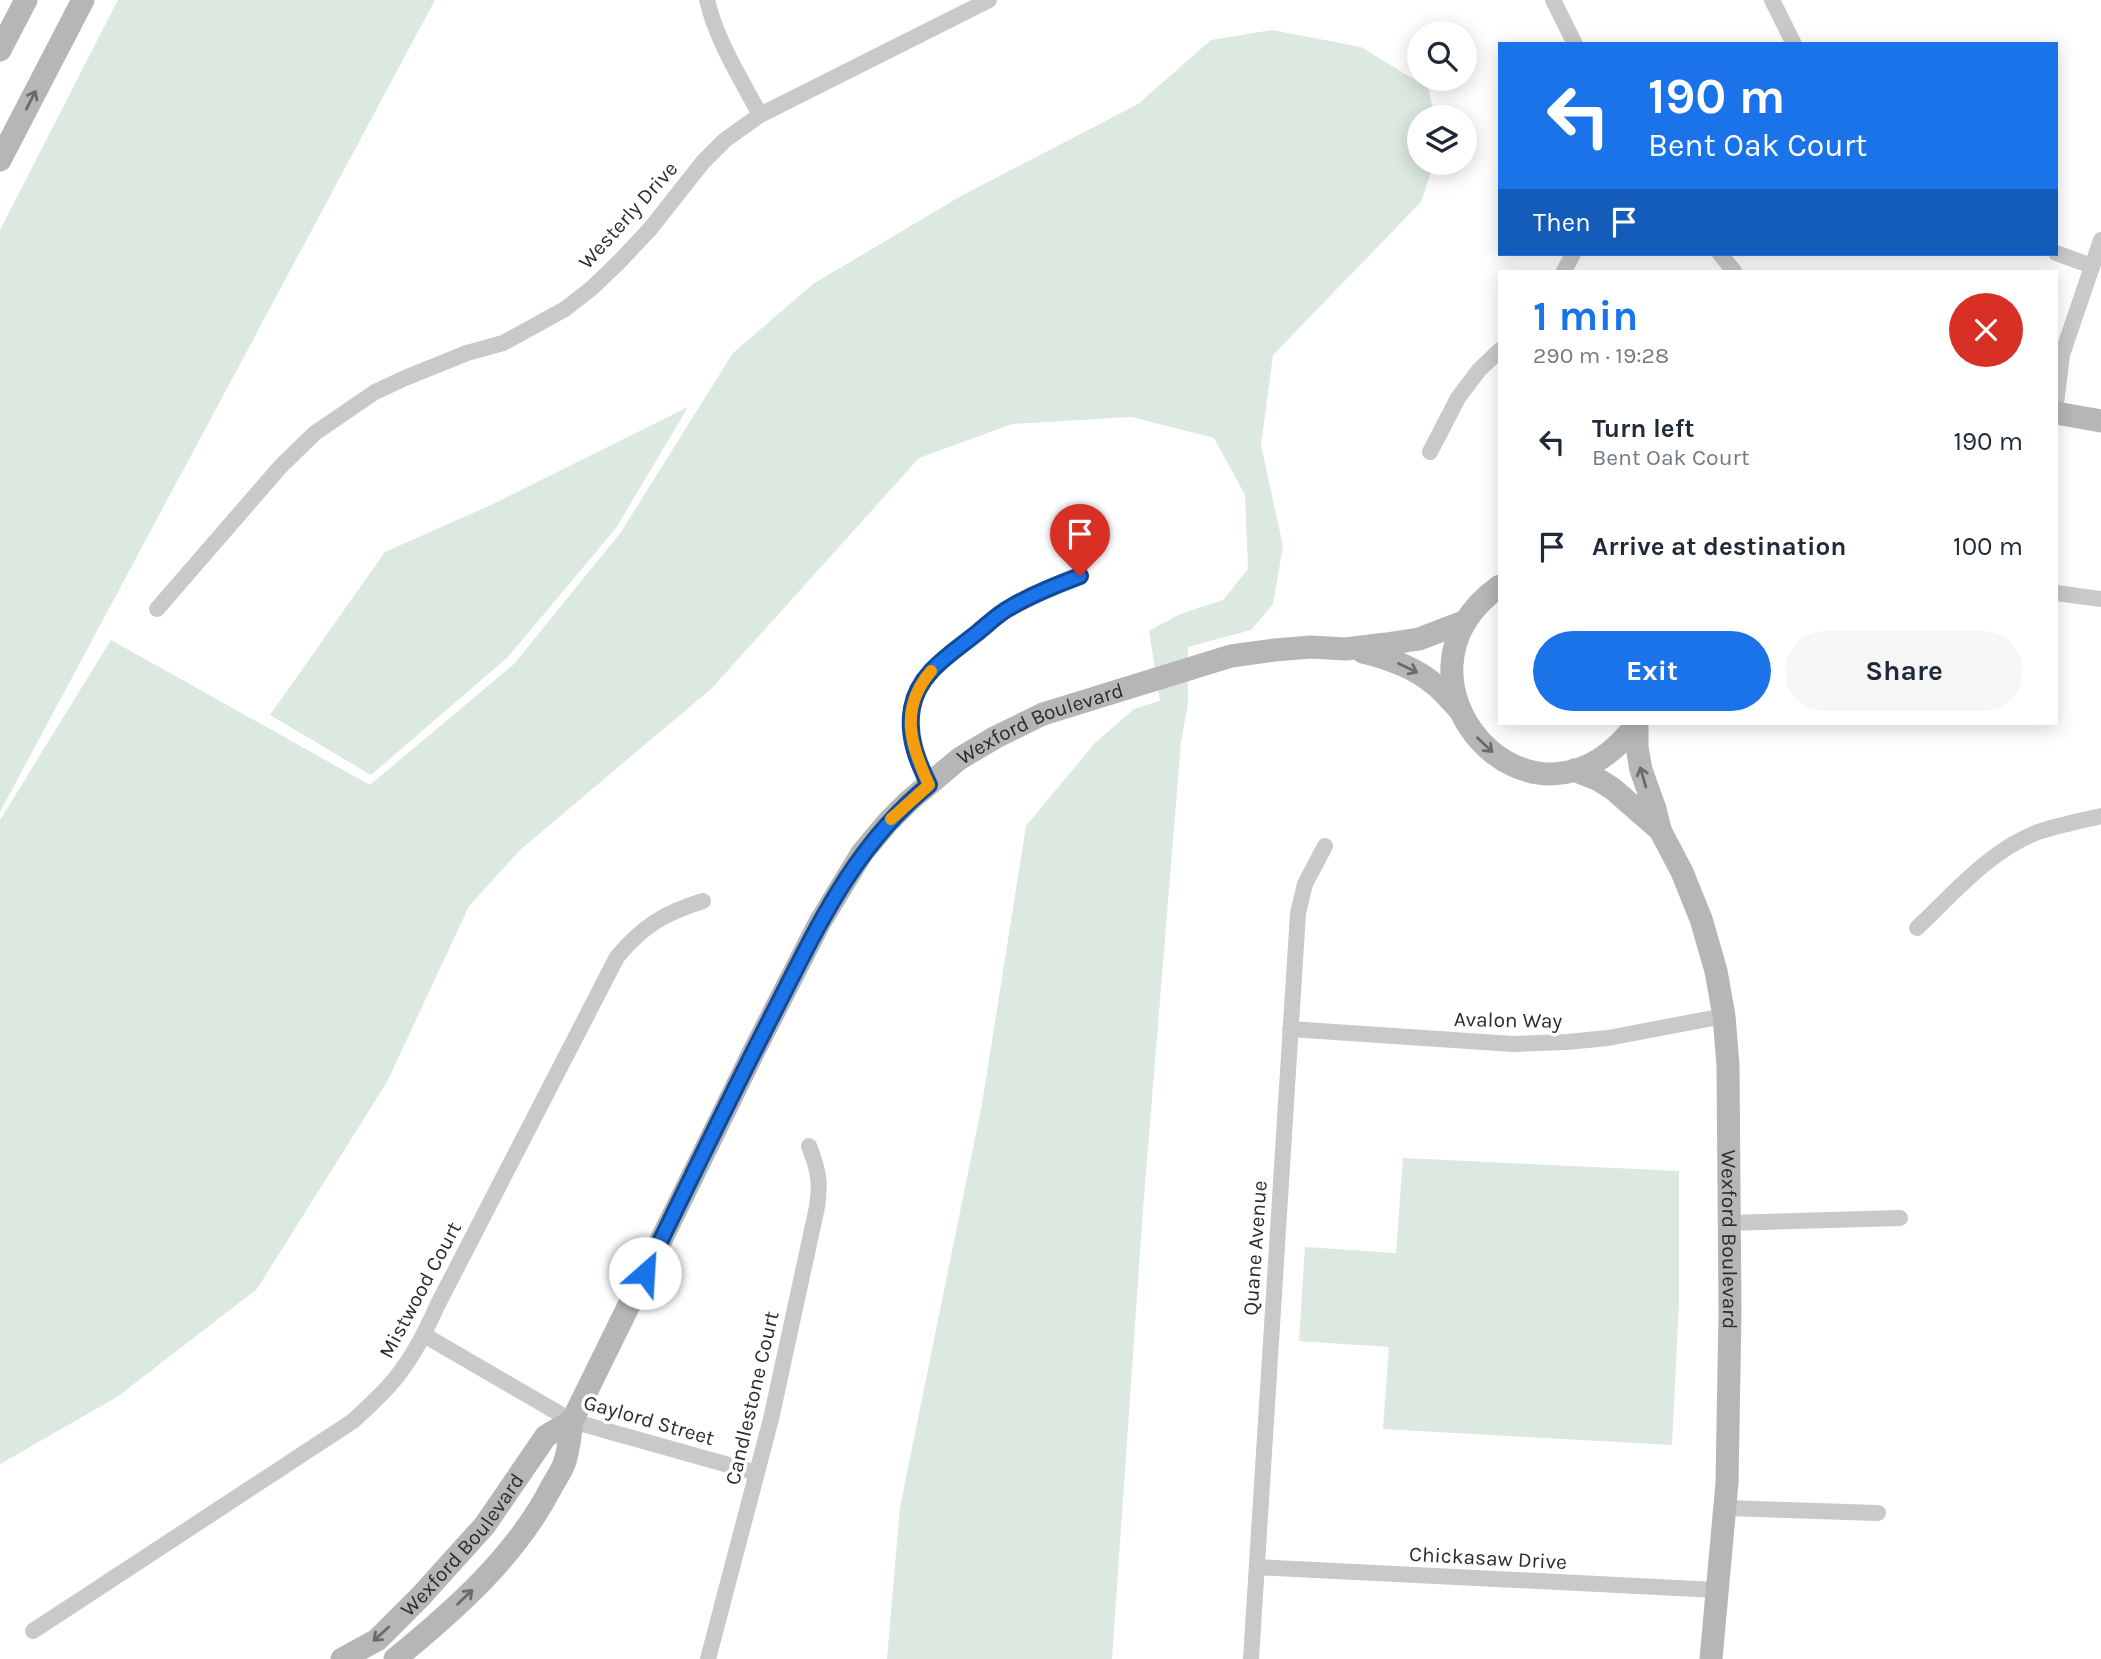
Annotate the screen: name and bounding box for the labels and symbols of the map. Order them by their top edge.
one-way arrow [25,90,39,111]
street label: Westerly Drive [574,156,682,274]
pin [1050,504,1110,576]
one-way arrow [1397,662,1418,676]
street label: Wexford Boulevard [952,678,1126,770]
one-way arrow [1476,737,1493,754]
one-way arrow [1636,766,1649,788]
street label: Avalon Way [1454,1007,1563,1033]
street label: Wexford Boulevard [1717,1150,1742,1329]
street label: Quane Avenue [1238,1180,1272,1316]
street label: Mistwood Court [374,1218,466,1362]
position arrow [608,1236,682,1310]
street label: Candlestone Court [720,1309,784,1487]
street label: Gaylord Street [581,1390,717,1450]
street label: Wexford Boulevard [396,1469,529,1621]
street label: Chickasaw Drive [1409,1542,1567,1574]
one-way arrow [456,1589,473,1606]
one-way arrow [372,1626,390,1642]

